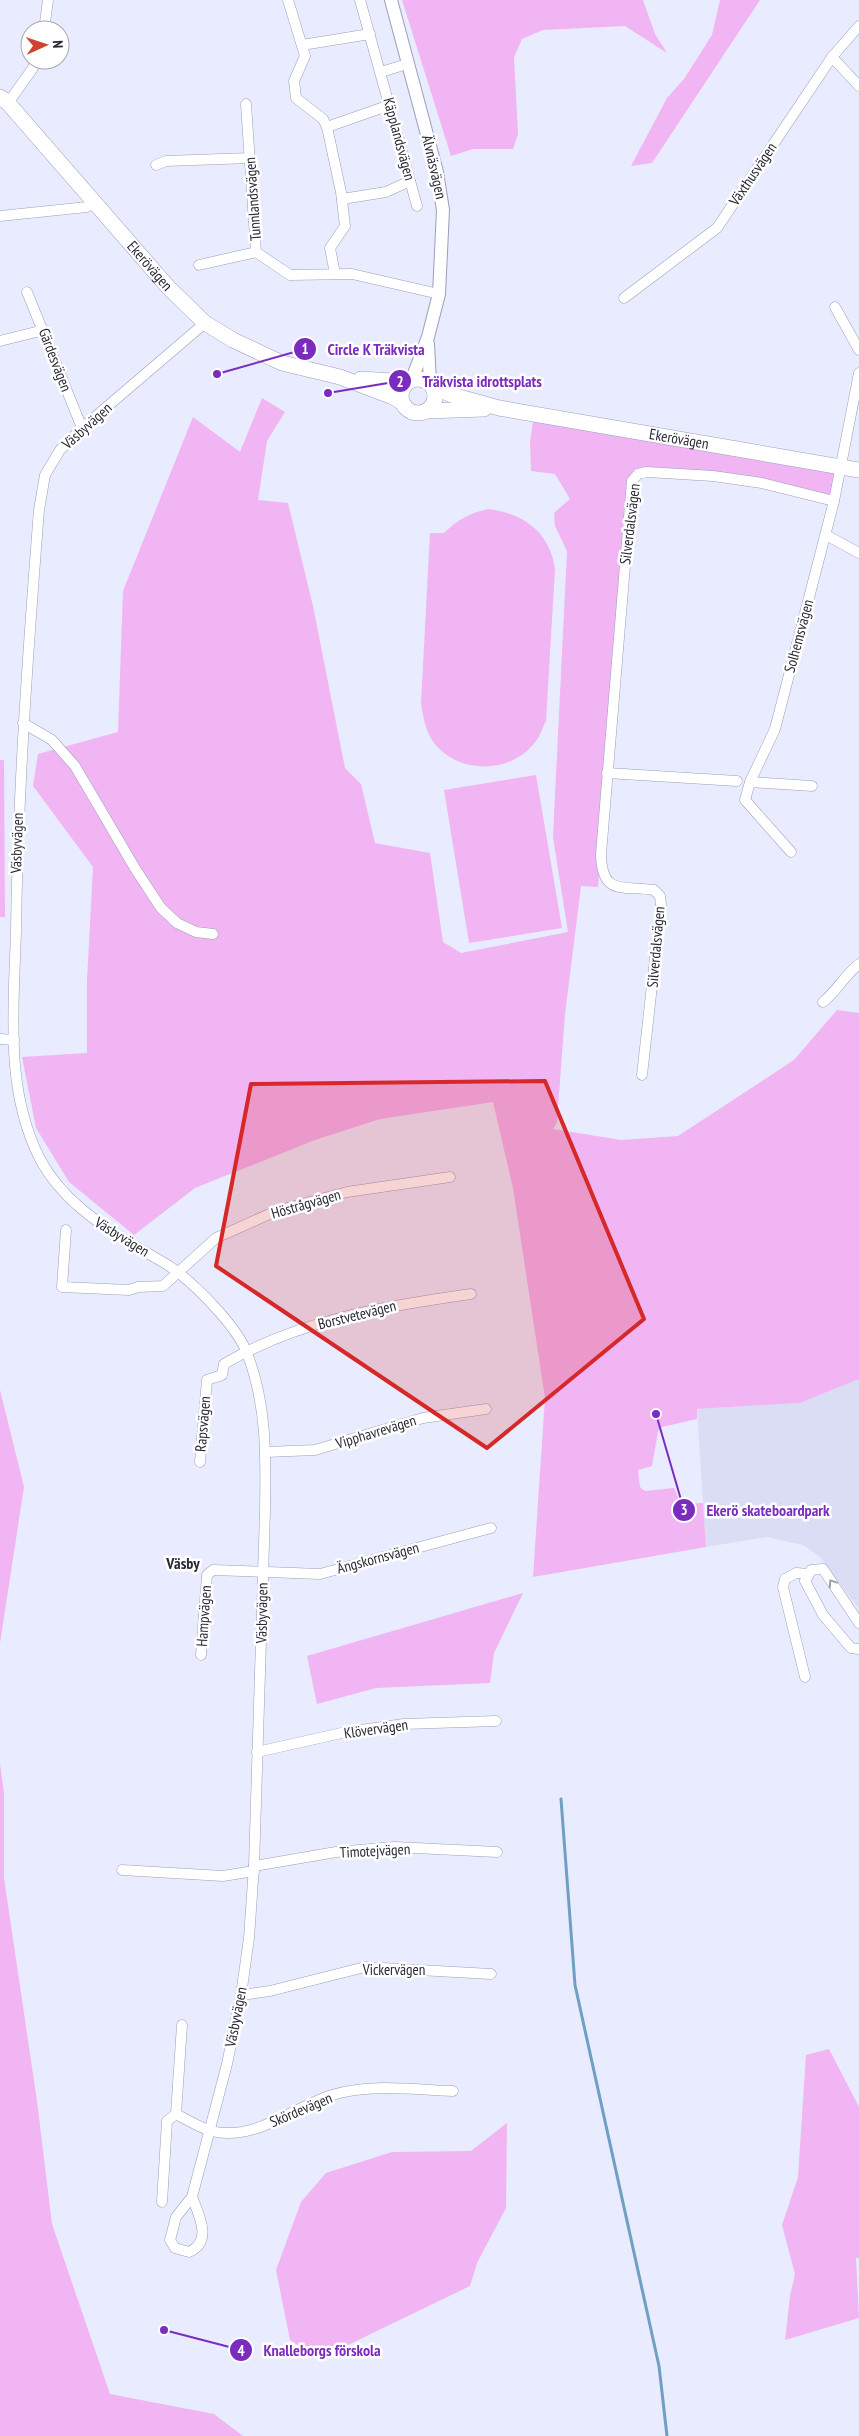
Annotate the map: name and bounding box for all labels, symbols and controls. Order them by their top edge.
north arrow [20,20,70,70]
text: N [49,40,67,49]
street label: Käpplandsvägen [379,95,420,182]
street label: Älvnäsvägen [418,133,451,201]
street label: Växthusvägen [724,139,781,210]
street label: Tunnlandsvägen [240,157,265,242]
street label: Ekerövägen [123,237,177,295]
street label: Gärdesvägen [35,325,76,394]
callout: Circle K Träkvista [292,334,435,365]
text: 1 [301,339,309,358]
text: Circle K Träkvista [327,339,425,359]
callout: Träkvista idrottsplats [388,366,552,397]
text: Träkvista idrottsplats [422,371,542,391]
text: 2 [396,372,404,391]
street label: Väsbyvägen [57,398,116,454]
street label: Ekerövägen [648,424,710,453]
street label: Silverdalsvägen [615,482,644,566]
street label: Solhemsvägen [780,597,817,675]
street label: Väsbyvägen [6,812,27,875]
street label: Silverdalsvägen [642,906,669,988]
street label: Höstrågvägen [269,1185,343,1222]
street label: Väsbyvägen [91,1212,153,1261]
street label: Borstvetevägen [316,1296,398,1333]
street label: Rapsvägen [191,1395,214,1453]
street label: Vipphavrevägen [333,1410,418,1453]
callout: Ekerö skateboardpark [671,1495,840,1526]
text: 3 [680,1500,688,1519]
text: Ekerö skateboardpark [706,1500,830,1520]
street label: Ängskornsvägen [335,1537,421,1578]
district label: Väsby [165,1553,200,1573]
one-way arrow [829,1579,838,1588]
street label: Väsbyvägen [251,1582,272,1645]
street label: Hampvägen [192,1585,215,1647]
street label: Klövervägen [343,1715,409,1742]
street label: Timotejvägen [339,1839,411,1862]
street label: Vickervägen [362,1960,425,1979]
street label: Väsbyvägen [220,1985,251,2050]
street label: Skördevägen [267,2088,335,2131]
callout: Knalleborgs förskola [229,2335,391,2366]
text: Knalleborgs förskola [263,2340,381,2360]
text: 4 [237,2341,245,2360]

